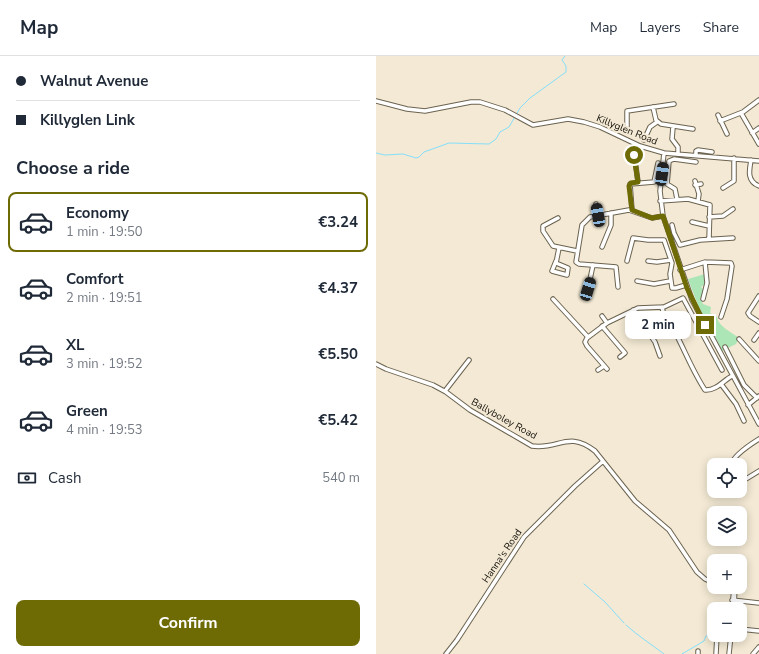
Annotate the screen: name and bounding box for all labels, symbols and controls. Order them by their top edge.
text: Map [20,15,58,41]
text: Map [590,18,617,37]
text: Layers [639,18,681,37]
text: Share [703,18,739,37]
text: Walnut Avenue [40,71,148,91]
text: Killyglen Link [40,110,135,130]
street label: Killyglen Road [594,111,660,149]
route start [625,146,643,164]
text: Choose a ride [16,156,130,180]
car [654,161,670,187]
car [590,202,606,228]
text: Economy [66,203,129,223]
icon: car [18,204,54,240]
text: €3.24 [318,212,358,232]
text: 1 min · 19:50 [66,223,142,241]
text: Comfort [66,269,123,289]
icon: car [18,270,54,306]
car [579,276,597,302]
text: €4.37 [318,278,358,298]
text: 2 min · 19:51 [66,289,142,307]
callout: 2 min [625,311,691,339]
text: 2 min [641,316,675,334]
route end [696,316,714,334]
text: XL [66,335,85,355]
icon: car [18,336,54,372]
text: €5.50 [318,344,358,364]
text: 3 min · 19:52 [66,355,142,373]
street label: Ballyboley Road [468,395,540,443]
text: Green [66,401,108,421]
icon: car [18,402,54,438]
text: €5.42 [318,410,358,430]
text: 4 min · 19:53 [66,421,142,439]
map controls [707,458,747,642]
button: locate [707,458,747,498]
icon: cash [16,467,38,489]
text: Cash [48,468,82,488]
text: 540 m [322,469,360,487]
button: layers [707,506,747,546]
street label: Hanna's Road [479,526,525,586]
button: + [707,554,747,594]
button: Confirm [16,600,360,646]
button: − [707,602,747,642]

